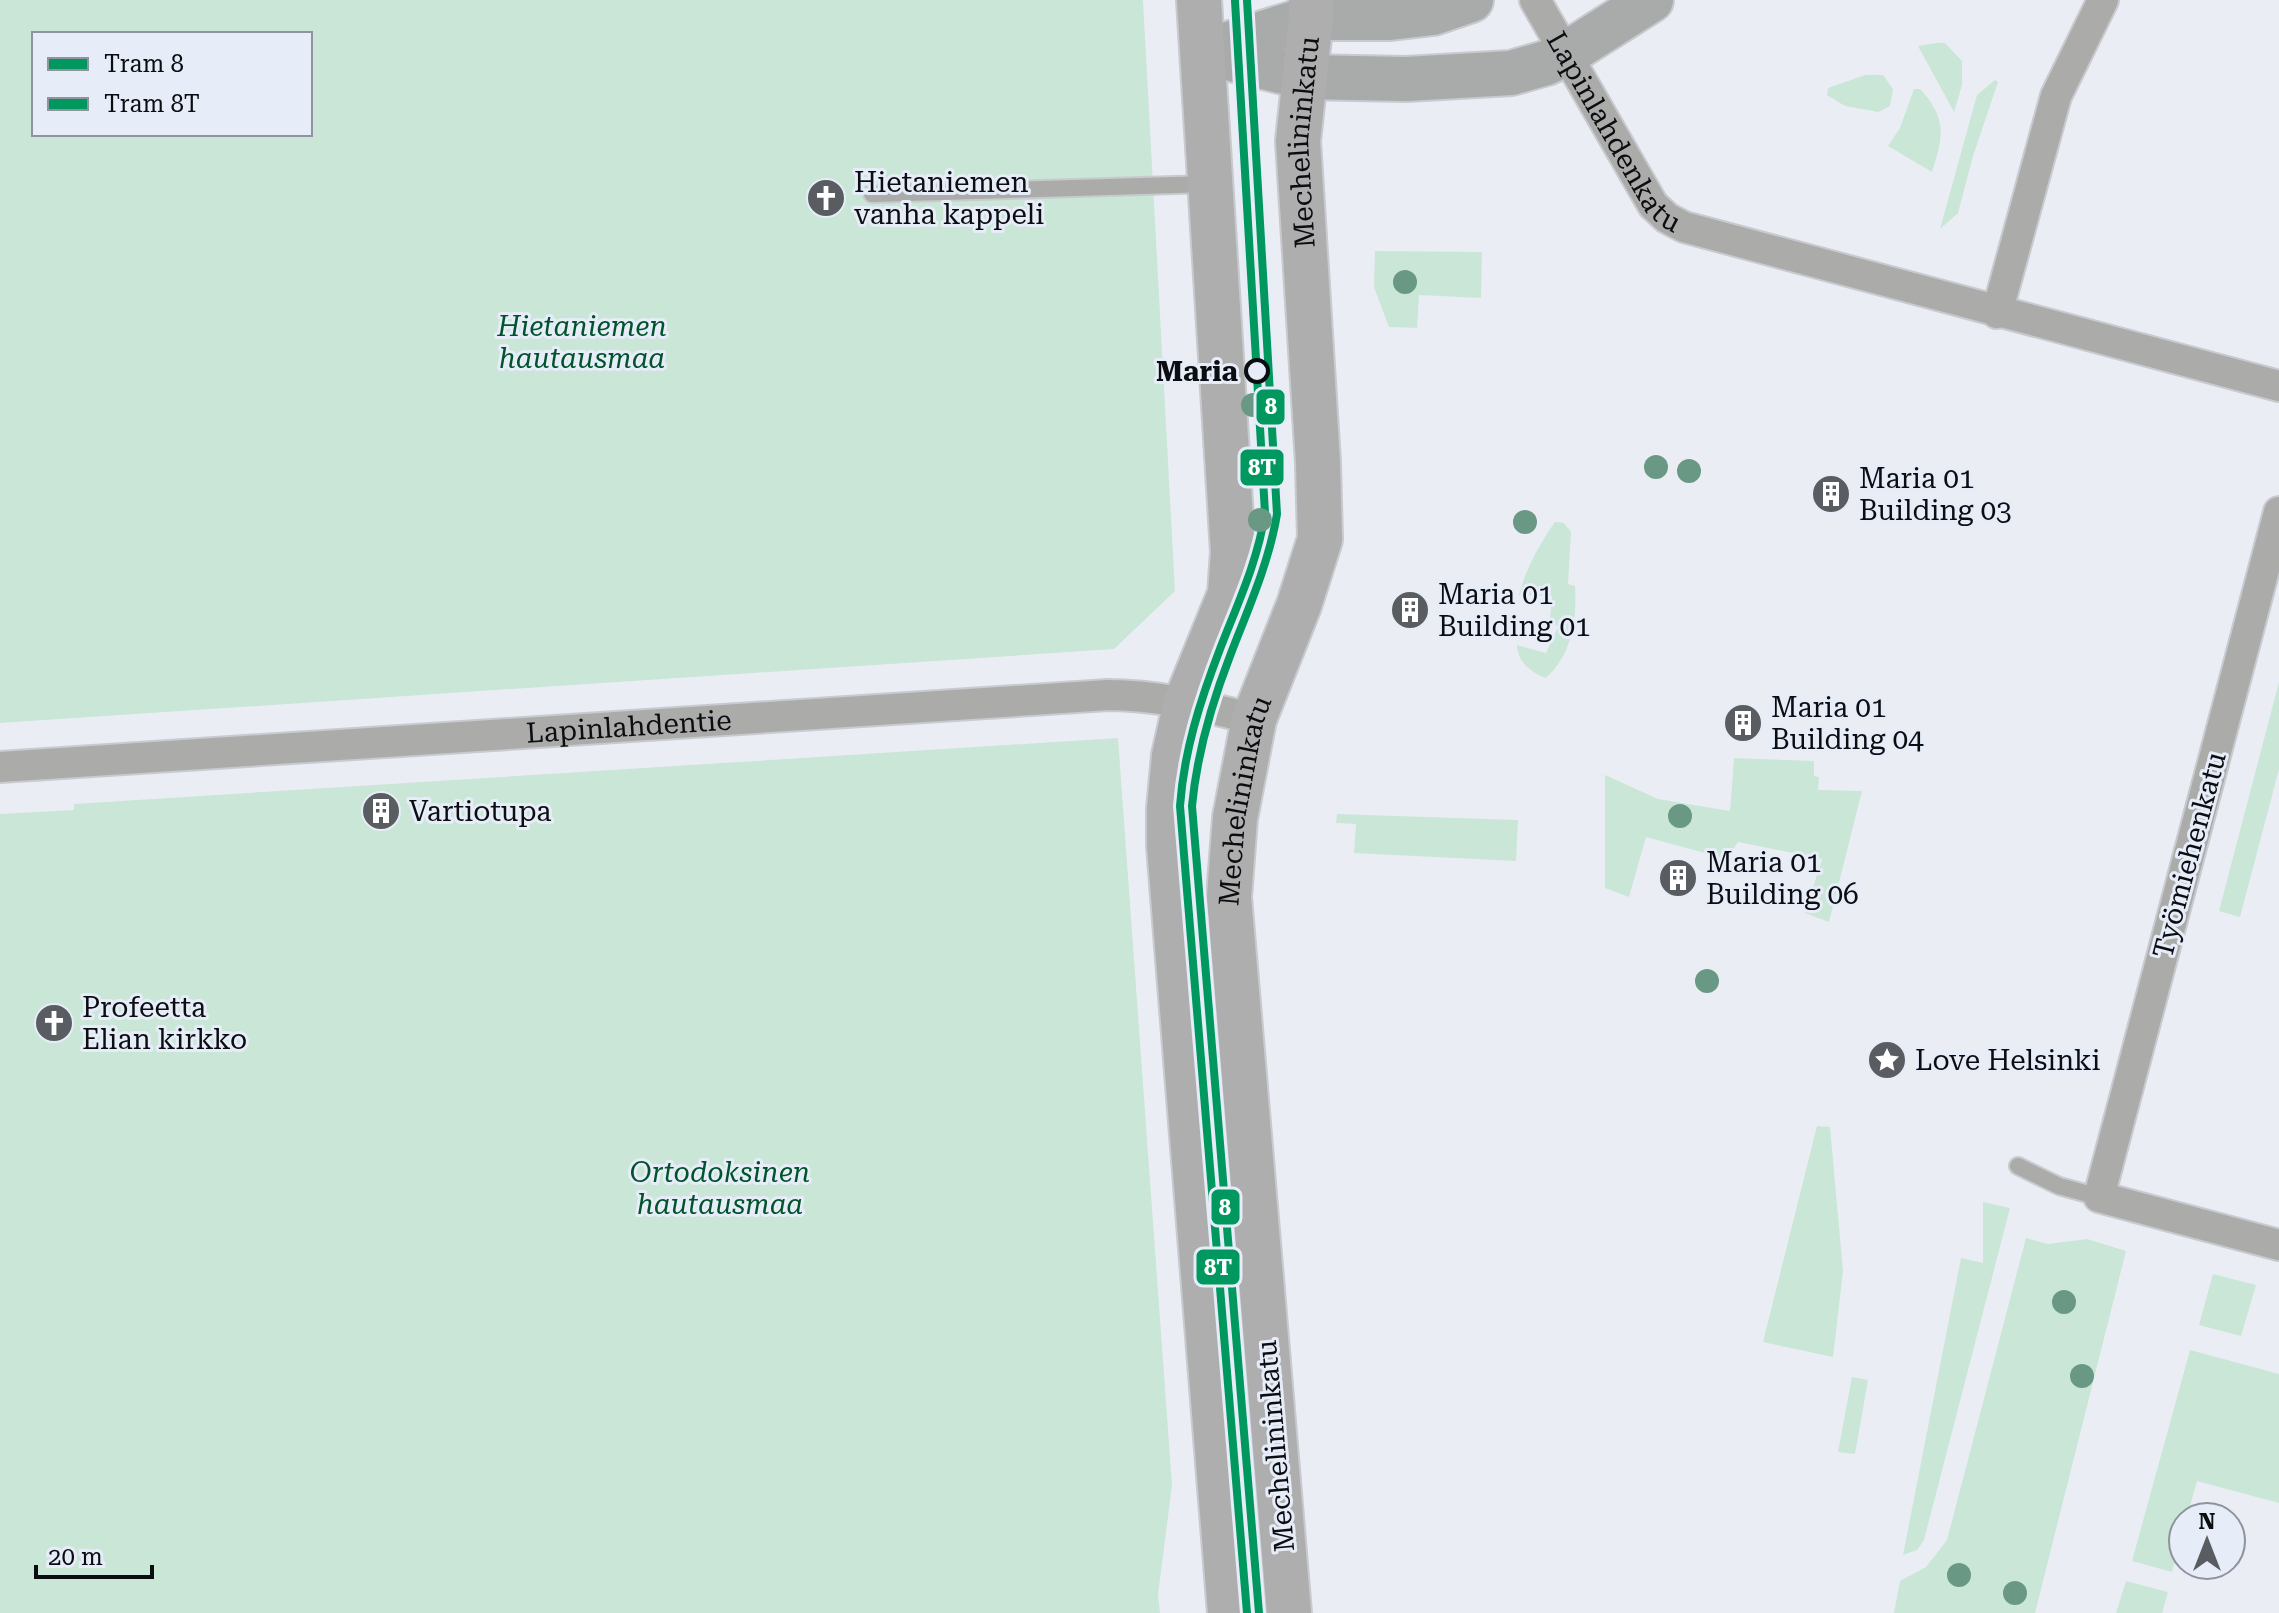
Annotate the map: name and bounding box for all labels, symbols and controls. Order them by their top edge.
street label: Lapinlahdenkatu [1540,26,1686,239]
legend [32,32,312,136]
street label: Mechelininkatu [1282,35,1326,249]
text: Tram 8 [104,50,184,78]
text: Tram 8T [104,90,200,118]
place label: Hietaniemen vanha kappeli [854,166,1044,231]
church icon: Hietaniemen vanha kappeli [805,177,847,219]
park label: Hietaniemen hautausmaa [496,310,667,375]
place label: Maria [1156,355,1239,388]
marker: Maria [1245,359,1269,383]
line badge: 8 [1255,388,1286,426]
text: 8 [1265,394,1277,419]
line badge: 8T [1239,448,1285,487]
text: 8T [1248,455,1276,480]
place label: Maria 01 Building 03 [1859,462,2012,527]
building icon: Maria 01 Building 03 [1810,473,1852,515]
place label: Maria 01 Building 01 [1438,578,1591,643]
building icon: Maria 01 Building 01 [1389,589,1431,631]
street label: Mechelininkatu [1212,691,1279,907]
place label: Maria 01 Building 04 [1771,691,1924,756]
building icon: Maria 01 Building 04 [1722,702,1764,744]
street label: Lapinlahdentie [525,704,732,750]
street label: Työmiehenkatu [2146,748,2233,962]
building icon: Vartiotupa [360,790,402,832]
place label: Vartiotupa [409,795,552,828]
place label: Maria 01 Building 06 [1706,846,1859,911]
building icon: Maria 01 Building 06 [1657,857,1699,899]
place label: Profeetta Elian kirkko [82,991,247,1056]
church icon: Profeetta Elian kirkko [33,1002,75,1044]
place icon: Love Helsinki [1866,1039,1908,1081]
place label: Love Helsinki [1915,1044,2101,1077]
park label: Ortodoksinen hautausmaa [630,1156,810,1221]
line badge: 8 [1210,1188,1241,1226]
text: 8 [1219,1195,1231,1220]
line badge: 8T [1195,1248,1241,1286]
text: 8T [1204,1255,1232,1280]
street label: Mechelininkatu [1250,1339,1301,1553]
north arrow [2167,1501,2247,1581]
text: N [2199,1509,2216,1534]
scale bar [36,1529,152,1579]
text: 20 m [48,1543,103,1571]

